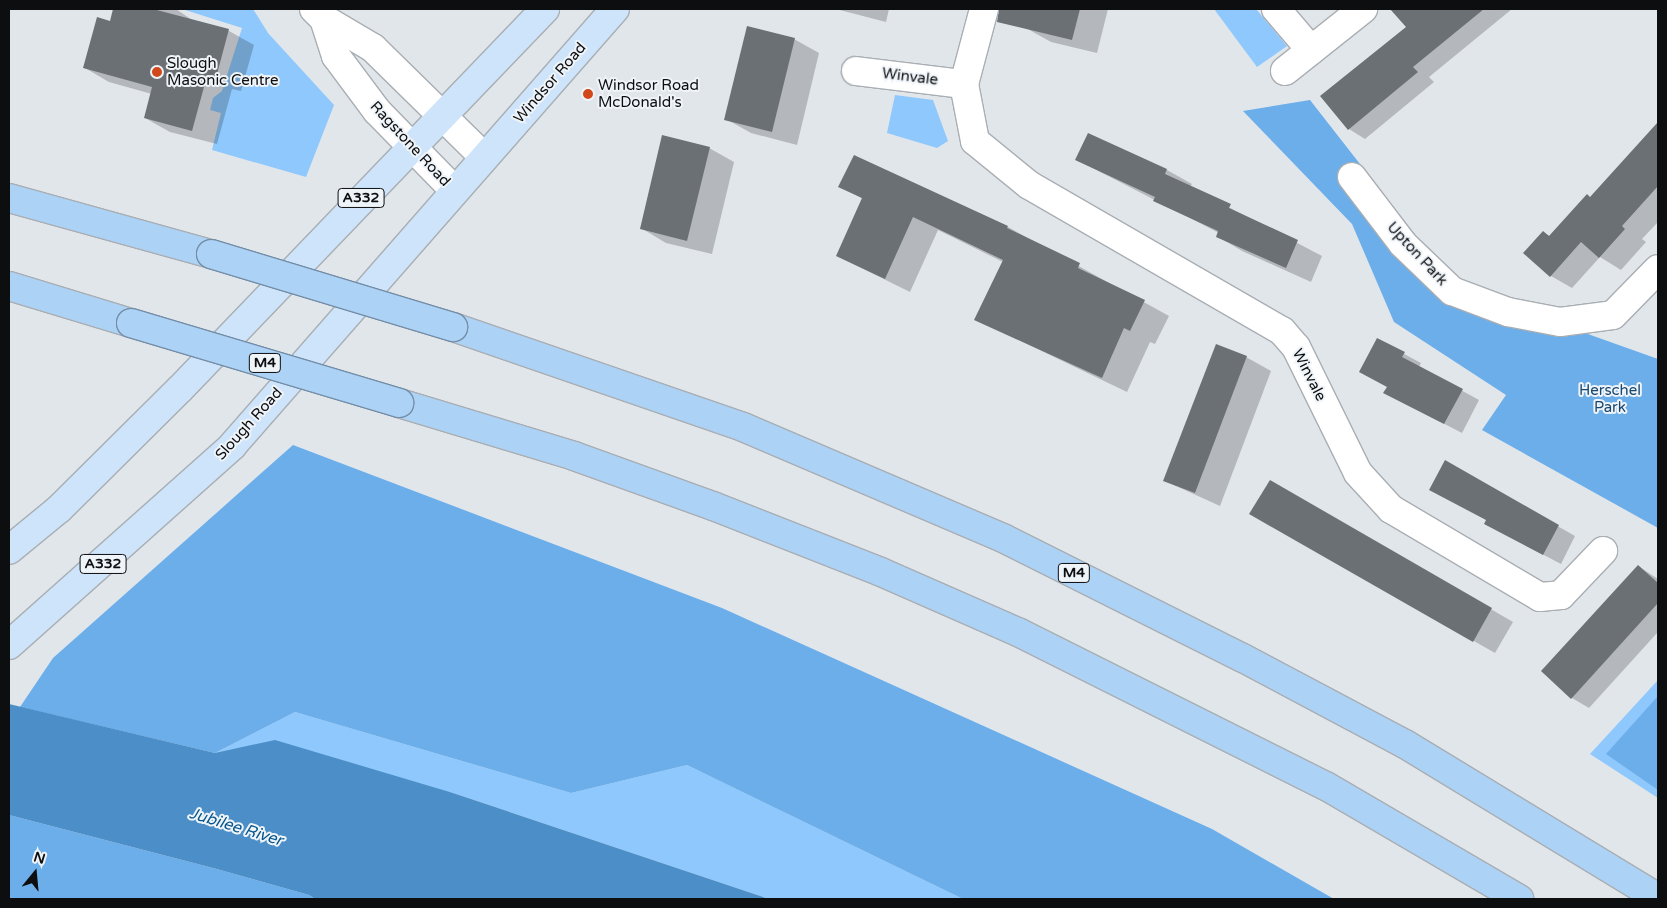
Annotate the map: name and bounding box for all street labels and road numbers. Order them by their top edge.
street label: Windsor Road [510,39,590,127]
street label: Winvale [881,65,939,89]
street label: Ragstone Road [366,98,454,190]
road number: A332 [337,187,385,210]
street label: Upton Park [1383,218,1451,290]
street label: Winvale [1288,346,1330,404]
road number: M4 [249,352,281,374]
street label: Slough Road [212,384,286,464]
road number: A332 [79,552,127,576]
road number: M4 [1058,562,1090,584]

